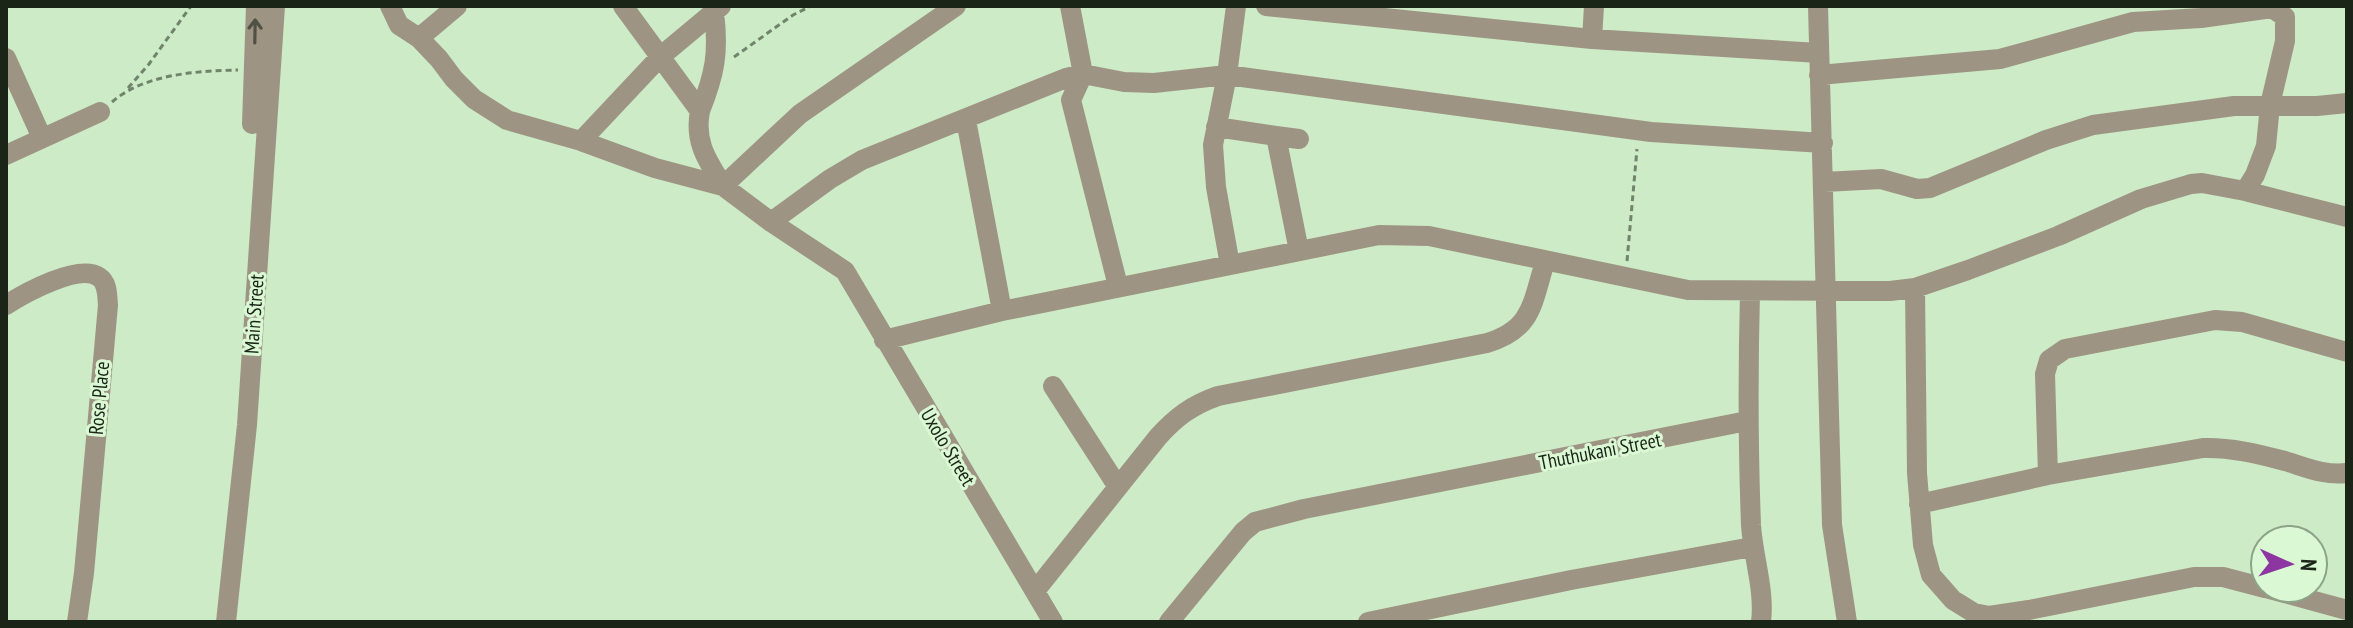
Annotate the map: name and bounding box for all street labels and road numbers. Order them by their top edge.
street label: Main Street [238,273,270,355]
street label: Rose Place [83,360,115,436]
street label: Uxolo Street [915,403,982,491]
street label: Thuthukani Street [1537,426,1664,476]

